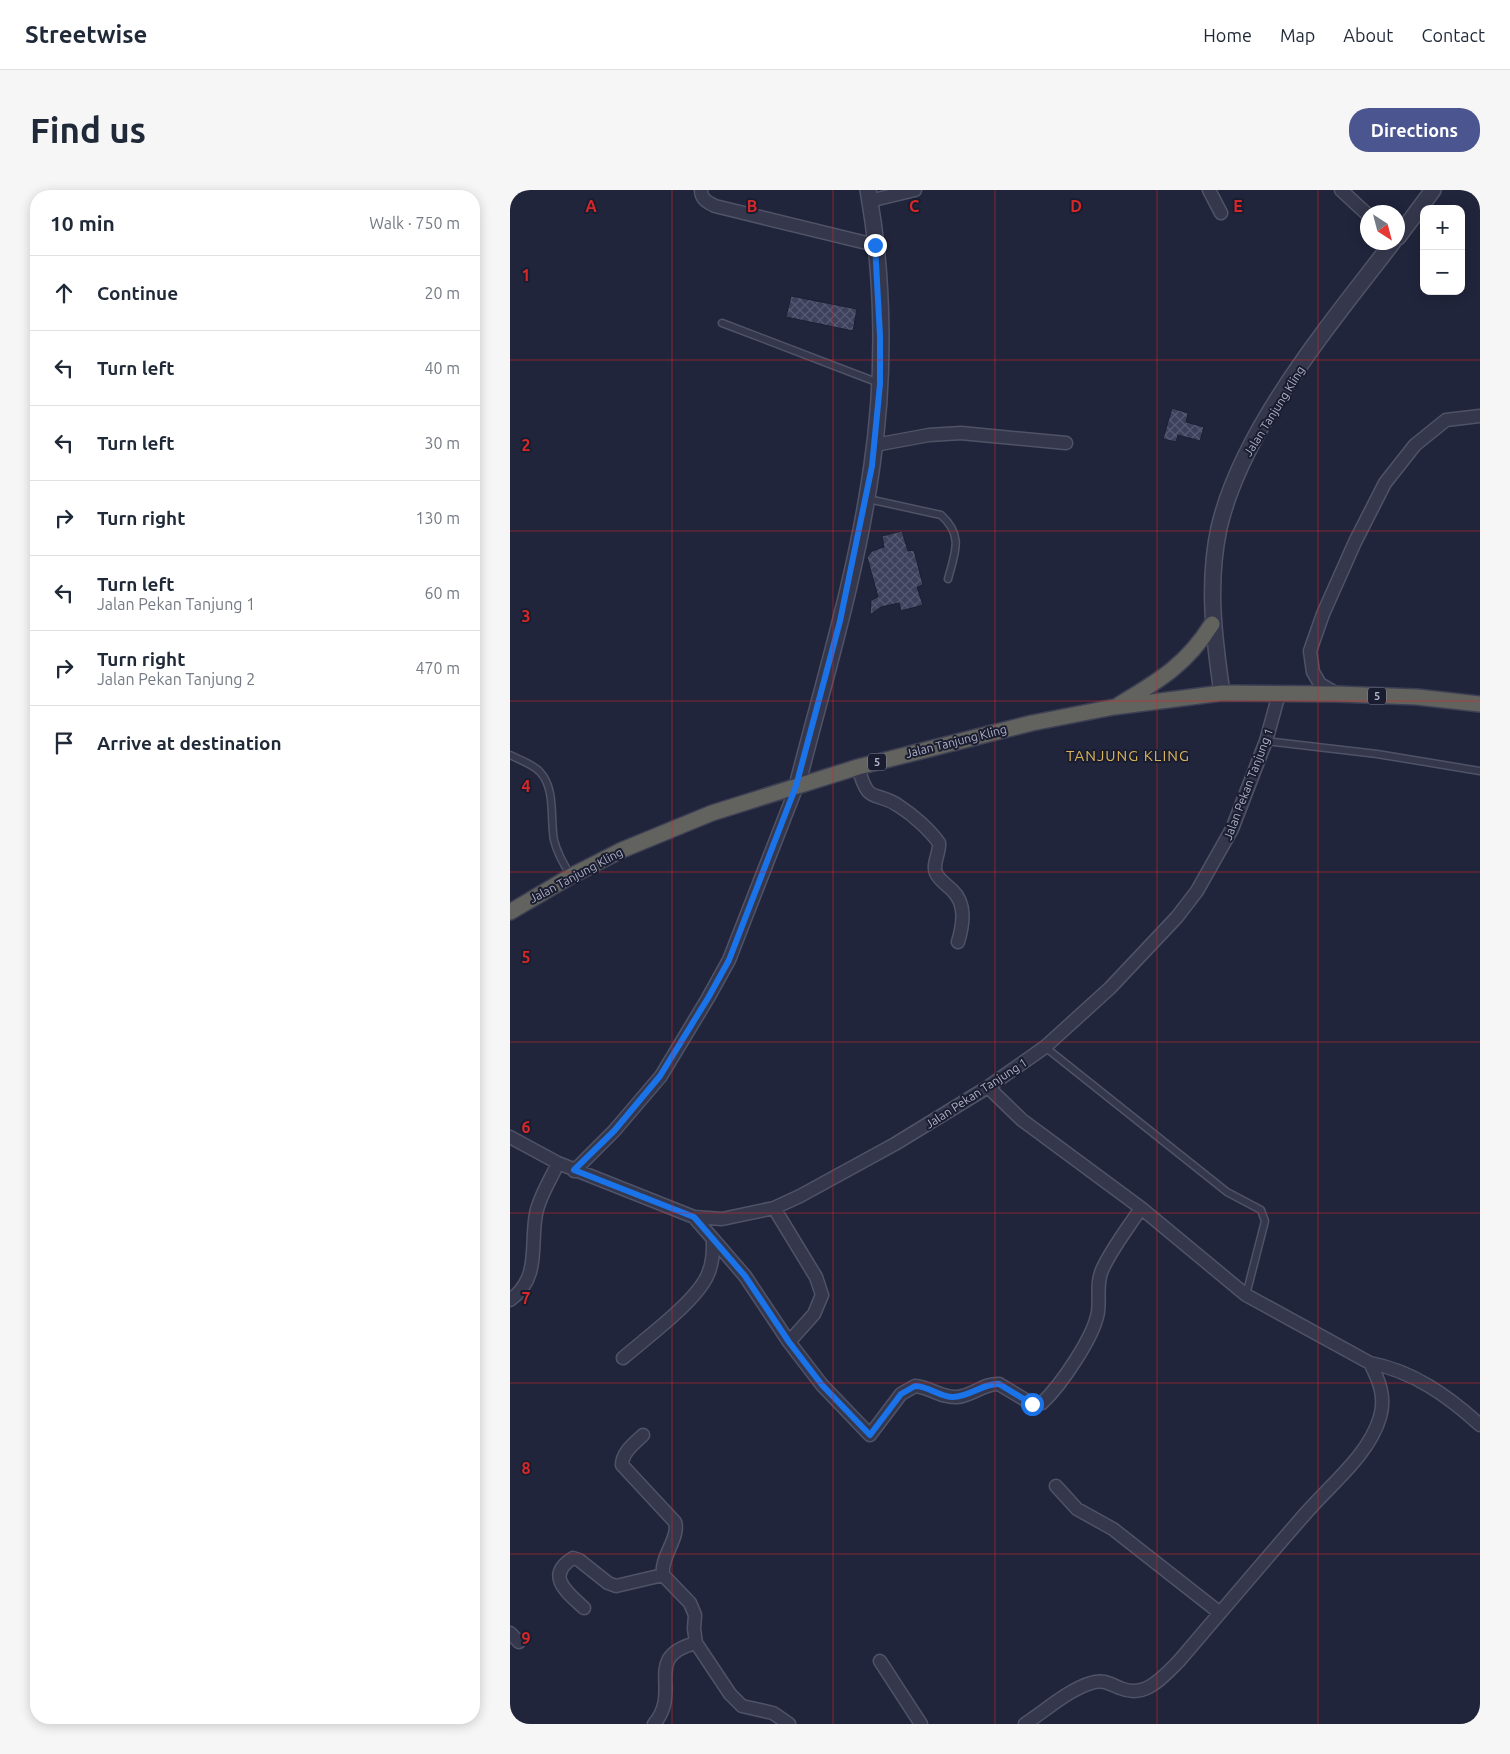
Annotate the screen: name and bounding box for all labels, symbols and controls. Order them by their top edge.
text: Streetwise [25,21,147,48]
text: Home [1203,25,1252,45]
text: Map [1280,25,1315,45]
text: About [1343,25,1393,45]
text: Contact [1421,25,1485,45]
button: Directions [1349,108,1480,152]
text: Find us [30,110,146,150]
text: A [585,197,597,215]
text: B [747,197,757,215]
text: C [909,197,919,215]
text: D [1070,197,1082,215]
text: E [1233,197,1243,215]
north arrow [1360,205,1405,250]
map controls [1420,205,1465,295]
button: + [1420,205,1465,250]
text: 10 min [50,211,115,235]
text: Walk · 750 m [369,214,460,232]
route end [864,234,887,257]
button: − [1420,250,1465,295]
text: 1 [521,266,531,284]
icon: ahead [50,279,78,307]
text: Continue [97,282,178,304]
text: 20 m [424,284,460,302]
icon: left [50,354,78,382]
text: Turn left [97,357,175,379]
text: 40 m [424,359,460,377]
street label: Jalan Tanjung Kling [1241,364,1307,458]
icon: left [50,429,78,457]
text: Turn left [97,432,175,454]
text: 30 m [424,434,460,452]
text: 2 [521,436,531,454]
icon: right [50,504,78,532]
text: Turn right [97,507,185,529]
text: 130 m [415,509,460,527]
text: Turn left [97,573,175,595]
icon: left [50,579,78,607]
text: 60 m [424,584,460,602]
text: Jalan Pekan Tanjung 1 [97,595,255,613]
text: 3 [521,607,531,625]
text: Turn right [97,648,185,670]
icon: right [50,654,78,682]
text: 470 m [415,659,460,677]
text: Jalan Pekan Tanjung 2 [97,670,255,688]
road number: 5 [1368,688,1386,704]
street label: Jalan Tanjung Kling [904,722,1008,760]
street label: Jalan Pekan Tanjung 1 [1221,726,1275,842]
icon: arrive [50,729,78,757]
text: Arrive at destination [97,732,282,754]
district label: TANJUNG KLING [1066,747,1190,764]
road number: 5 [868,754,886,770]
text: 4 [521,777,531,795]
street label: Jalan Tanjung Kling [527,845,625,905]
text: 5 [521,948,531,966]
street label: Jalan Pekan Tanjung 1 [923,1055,1029,1131]
text: 6 [521,1118,531,1136]
text: 7 [521,1289,531,1307]
route start [1021,1393,1044,1416]
text: 8 [521,1459,531,1477]
text: 9 [521,1629,531,1647]

